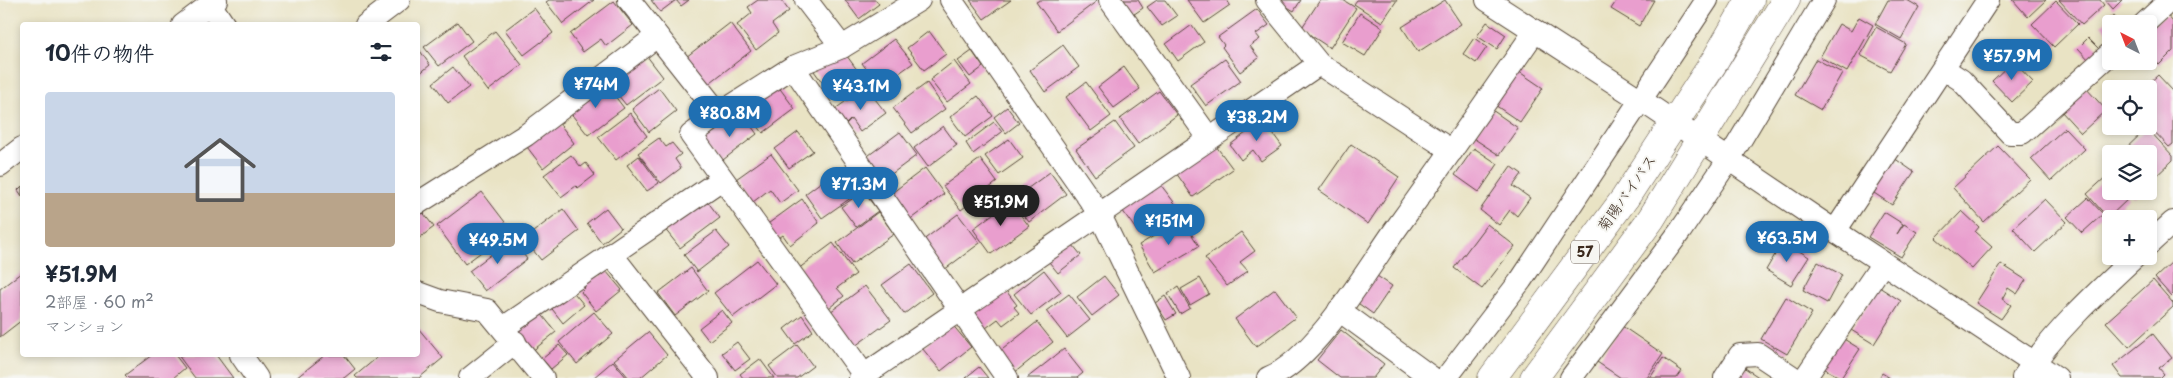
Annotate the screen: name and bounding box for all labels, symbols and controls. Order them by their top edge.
north arrow [2102,15,2158,70]
map controls [2102,15,2157,265]
text: 10件の物件 [45,36,155,68]
icon: filters [367,38,395,66]
pin: ¥57.9M [1971,38,2053,81]
text: ¥57.9M [1983,43,2041,67]
pin: ¥74M [566,66,626,109]
pin: ¥43.1M [820,68,902,111]
text: ¥74M [574,71,618,95]
text: ¥43.1M [832,73,890,97]
button: locate [2102,80,2157,135]
pin: ¥80.8M [689,96,771,138]
text: ¥80.8M [700,100,761,124]
pin: ¥38.2M [1216,100,1298,142]
text: ¥38.2M [1226,104,1288,128]
icon: home [175,125,265,215]
button: layers [2102,145,2157,200]
street label: 菊陽バイパス [1591,149,1661,235]
pin: ¥71.3M [818,166,900,209]
text: ¥71.3M [831,171,887,195]
pin: ¥51.9M [960,184,1042,227]
text: ¥51.9M [973,189,1029,213]
pin: ¥151M [1134,204,1204,246]
text: ¥151M [1145,208,1193,232]
button: + [2102,210,2157,265]
pin: ¥63.5M [1746,220,1828,263]
pin: ¥49.5M [457,222,539,265]
text: ¥63.5M [1757,225,1817,249]
text: ¥49.5M [468,227,528,251]
road number: 57 [1571,240,1599,264]
text: ¥51.9M [45,257,117,289]
text: 2部屋 · 60 m² [45,289,154,313]
text: マンション [45,313,124,337]

